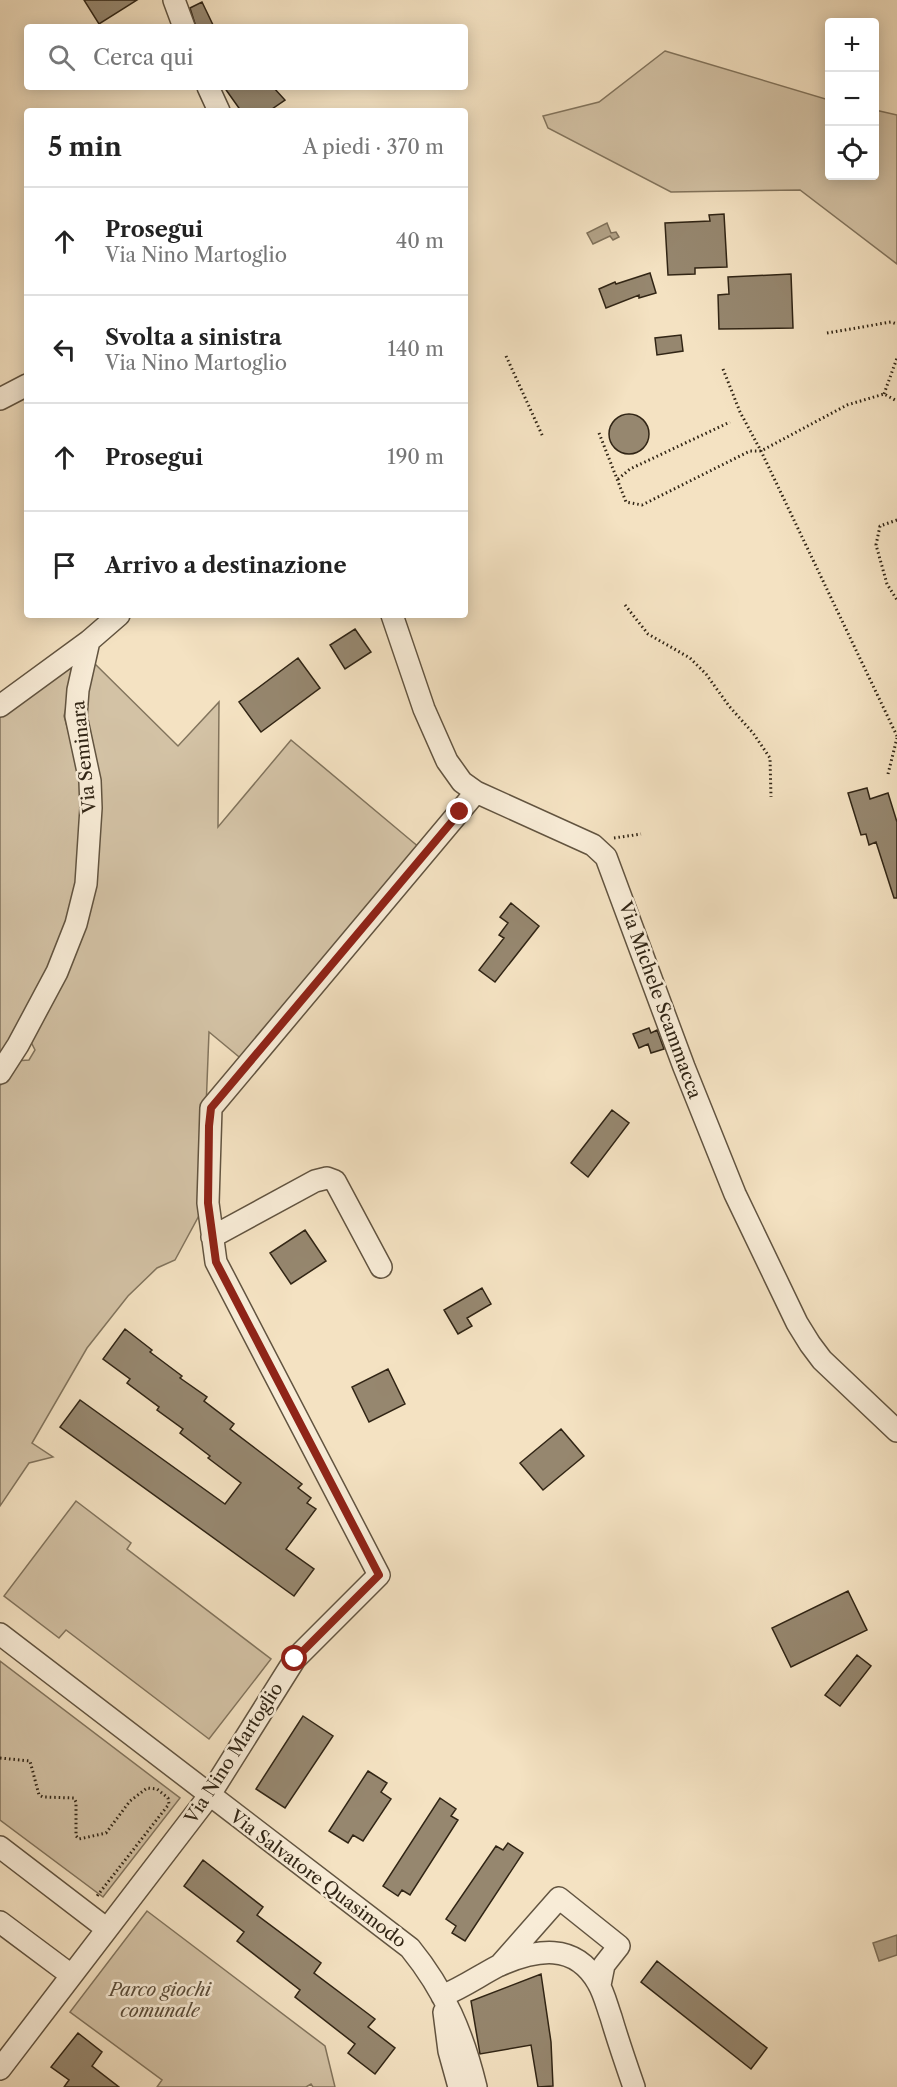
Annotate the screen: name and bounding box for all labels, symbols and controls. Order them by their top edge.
map controls [825,18,879,180]
button: + [825,18,879,72]
search box [24,24,468,90]
icon: search [45,41,78,74]
text: Cerca qui [93,44,194,71]
button: − [825,72,879,126]
button: locate [825,126,879,180]
text: 5 min [48,131,122,163]
text: A piedi · 370 m [303,135,444,159]
text: Prosegui [105,216,203,243]
icon: ahead [48,225,81,258]
text: 40 m [396,229,444,253]
text: Via Nino Martoglio [105,243,287,267]
text: Svolta a sinistra [105,324,282,351]
icon: left [48,333,81,366]
text: 140 m [387,337,444,361]
text: Via Nino Martoglio [105,351,287,375]
icon: ahead [48,441,81,474]
text: Prosegui [105,444,203,471]
text: 190 m [387,445,444,469]
icon: arrive [48,549,81,582]
text: Arrivo a destinazione [105,552,347,579]
street label: Via Seminara [67,699,101,816]
route end [446,798,472,824]
street label: Via Michele Scammacca [614,897,706,1102]
route start [281,1645,307,1671]
street label: Via Nino Martoglio [180,1678,288,1828]
street label: Via Salvatore Quasimodo [225,1805,410,1952]
park label: Parco giochi comunale [107,1979,212,2022]

